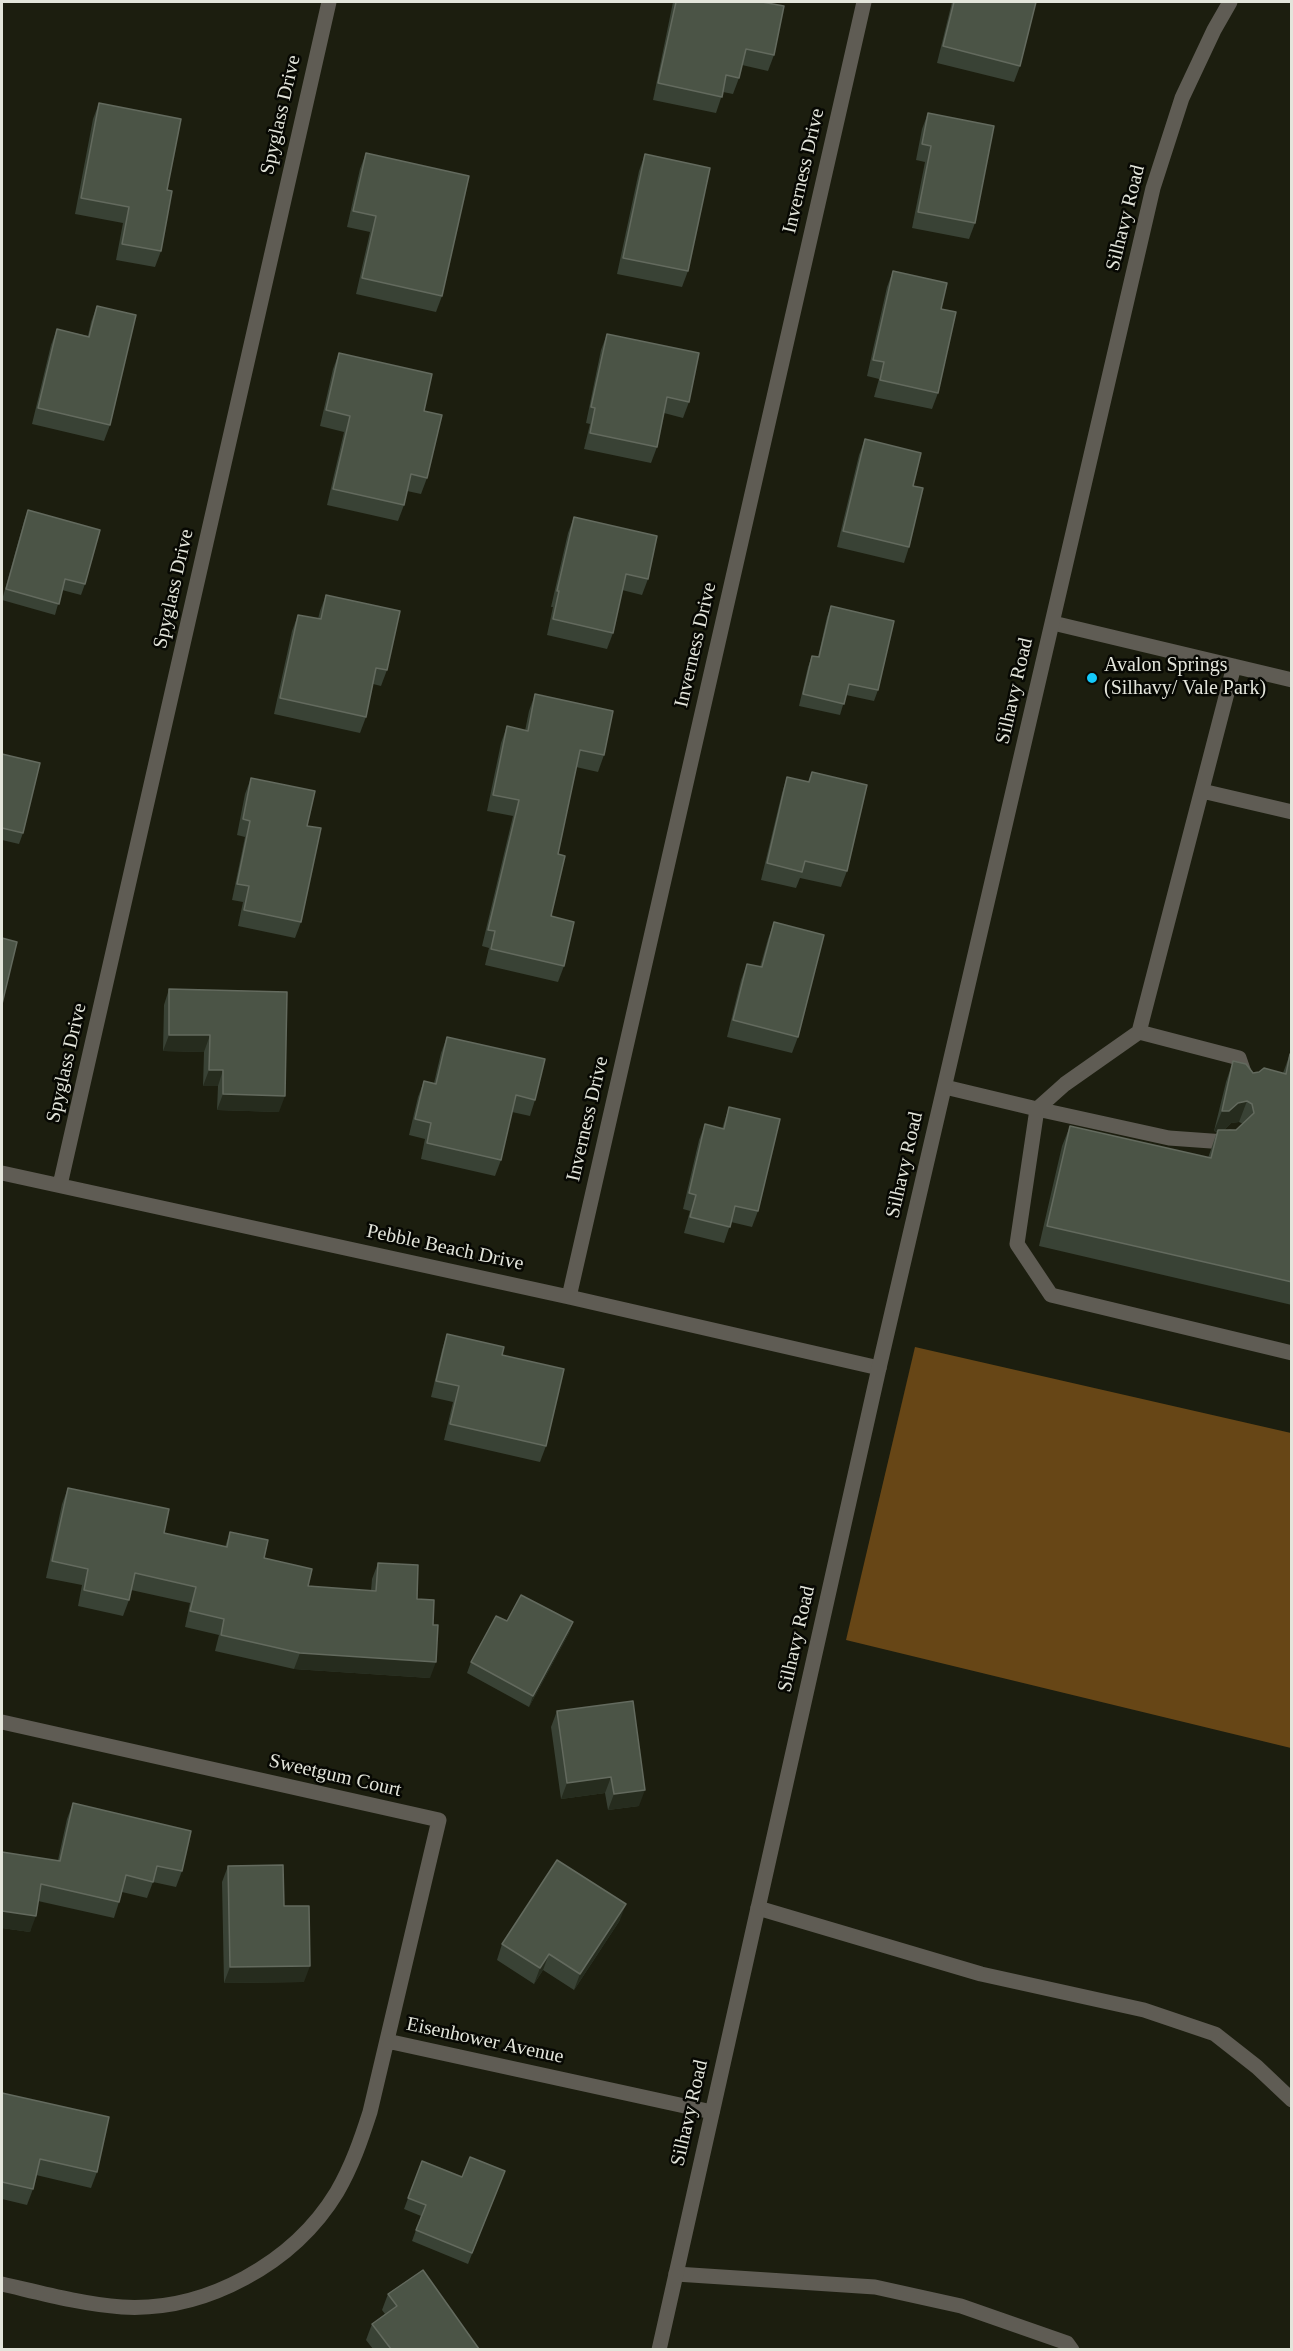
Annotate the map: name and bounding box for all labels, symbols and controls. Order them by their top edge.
street label: Spyglass Drive [256,53,306,177]
street label: Inverness Drive [778,106,830,236]
street label: Silhavy Road [1101,163,1151,273]
street label: Spyglass Drive [149,527,199,651]
street label: Inverness Drive [670,580,722,710]
street label: Silhavy Road [991,636,1039,746]
place label: Avalon Springs (Silhavy/ Vale Park) [1104,654,1266,701]
marker: Avalon Springs (Silhavy/ Vale Park) [1085,671,1099,685]
street label: Spyglass Drive [42,1001,92,1125]
street label: Inverness Drive [562,1054,614,1184]
street label: Silhavy Road [881,1110,929,1220]
street label: Pebble Beach Drive [364,1220,526,1276]
street label: Silhavy Road [773,1584,821,1694]
street label: Sweetgum Court [267,1749,403,1803]
street label: Eisenhower Avenue [404,2013,566,2069]
street label: Silhavy Road [666,2058,714,2168]

